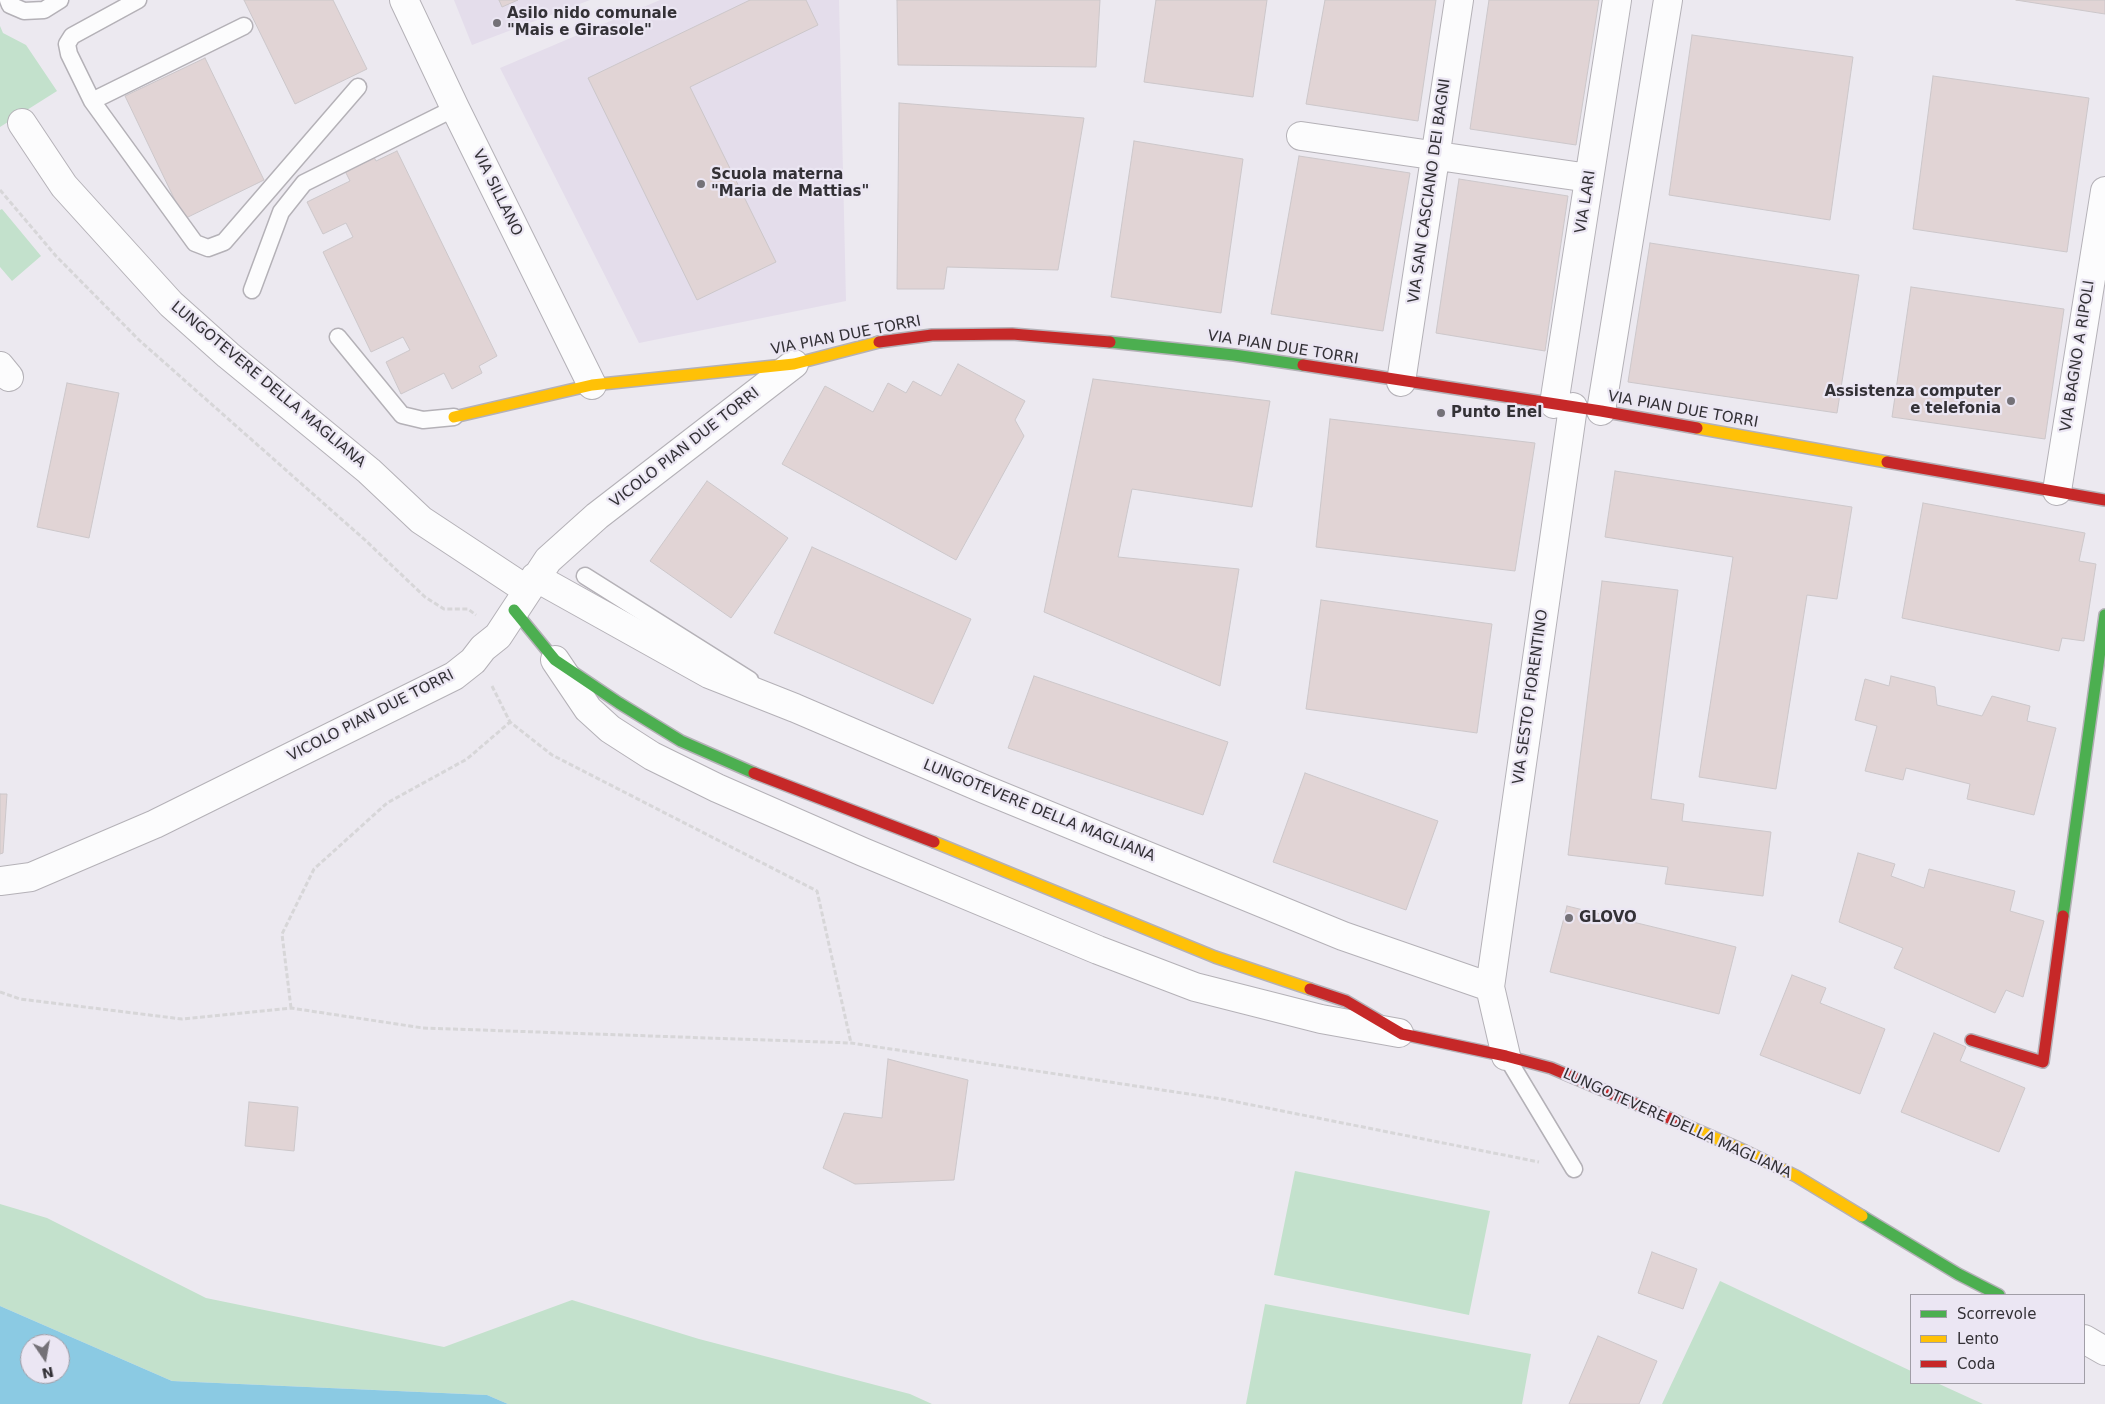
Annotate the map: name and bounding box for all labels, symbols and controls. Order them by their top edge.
place label: Asilo nido comunale "Mais e Girasole" [507,5,677,40]
marker: Asilo nido comunale "Mais e Girasole" [491,17,503,29]
street label: VIA SAN CASCIANO DEI BAGNI [1405,77,1455,305]
street label: VIA SILLANO [468,147,526,239]
place label: Scuola materna "Maria de Mattias" [711,166,869,201]
street label: VIA LARI [1572,169,1600,235]
marker: Scuola materna "Maria de Mattias" [695,178,707,190]
street label: VIA BAGNO A RIPOLI [2057,279,2099,433]
street label: LUNGOTEVERE DELLA MAGLIANA [167,298,369,472]
street label: VIA PIAN DUE TORRI [769,313,923,359]
street label: VIA PIAN DUE TORRI [1206,327,1360,369]
place label: Assistenza computer e telefonia [1824,383,2001,418]
street label: VICOLO PIAN DUE TORRI [607,384,763,512]
street label: VIA PIAN DUE TORRI [1606,388,1760,432]
marker: Assistenza computer e telefonia [2005,395,2017,407]
place label: Punto Enel [1451,404,1542,422]
marker: Punto Enel [1435,407,1447,419]
street label: VIA SESTO FIORENTINO [1510,608,1552,786]
street label: VICOLO PIAN DUE TORRI [285,666,457,766]
street label: LUNGOTEVERE DELLA MAGLIANA [920,756,1158,866]
place label: GLOVO [1579,909,1637,927]
marker: GLOVO [1563,912,1575,924]
street label: LUNGOTEVERE DELLA MAGLIANA [1560,1065,1794,1183]
legend [1910,1294,2085,1384]
text: Scorrevole [1957,1305,2036,1323]
text: Lento [1957,1330,1999,1348]
north arrow [20,1334,70,1384]
text: Coda [1957,1355,1995,1373]
text: N [41,1364,55,1382]

